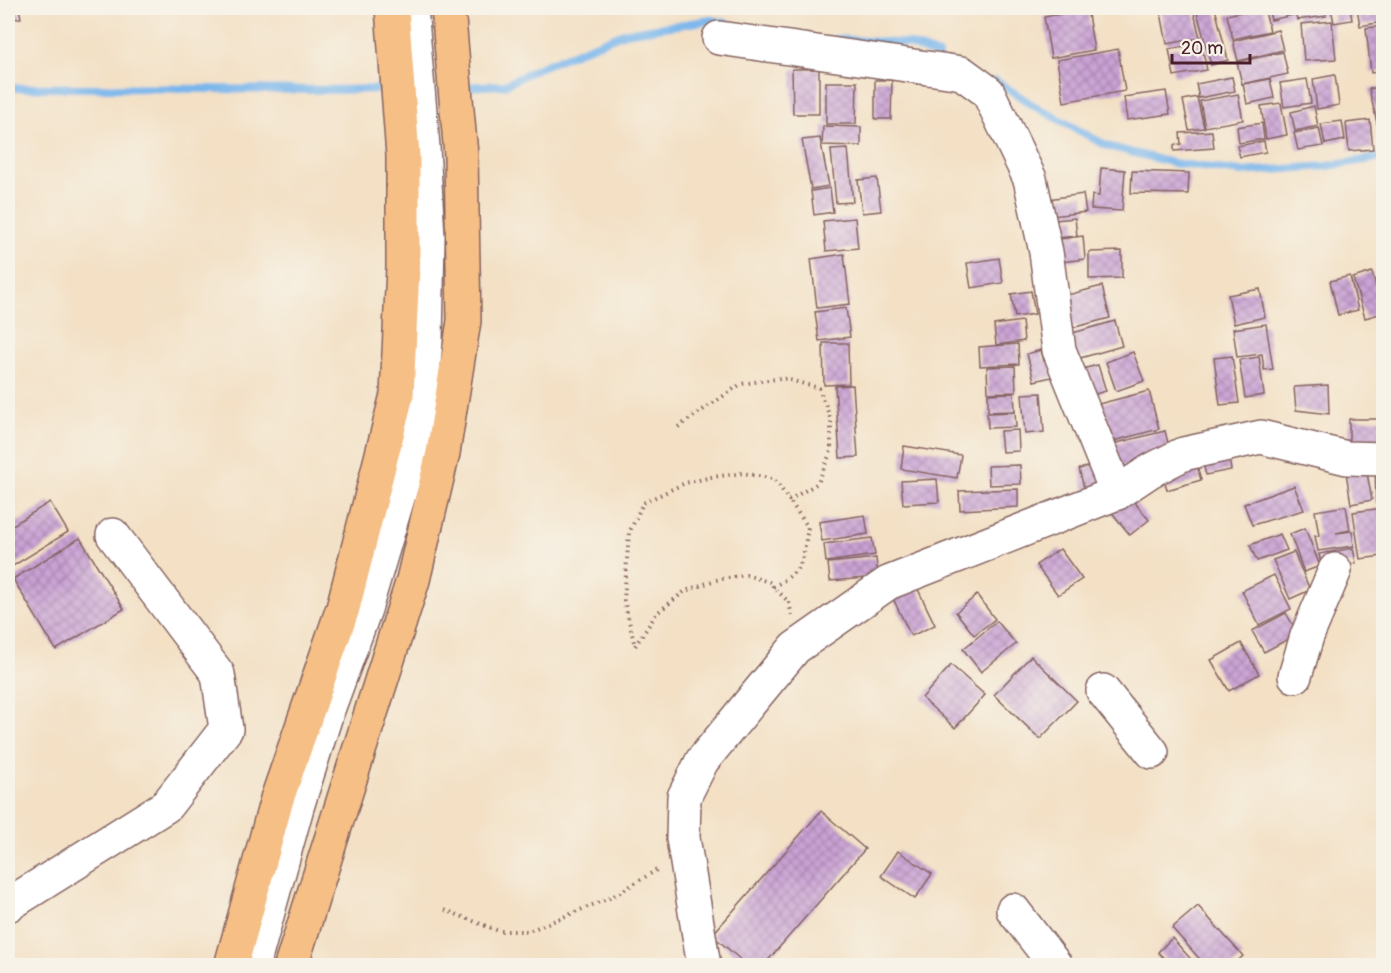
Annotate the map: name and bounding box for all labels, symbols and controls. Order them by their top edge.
scale bar [1172,27,1250,65]
text: 20 m [1181,37,1223,60]

